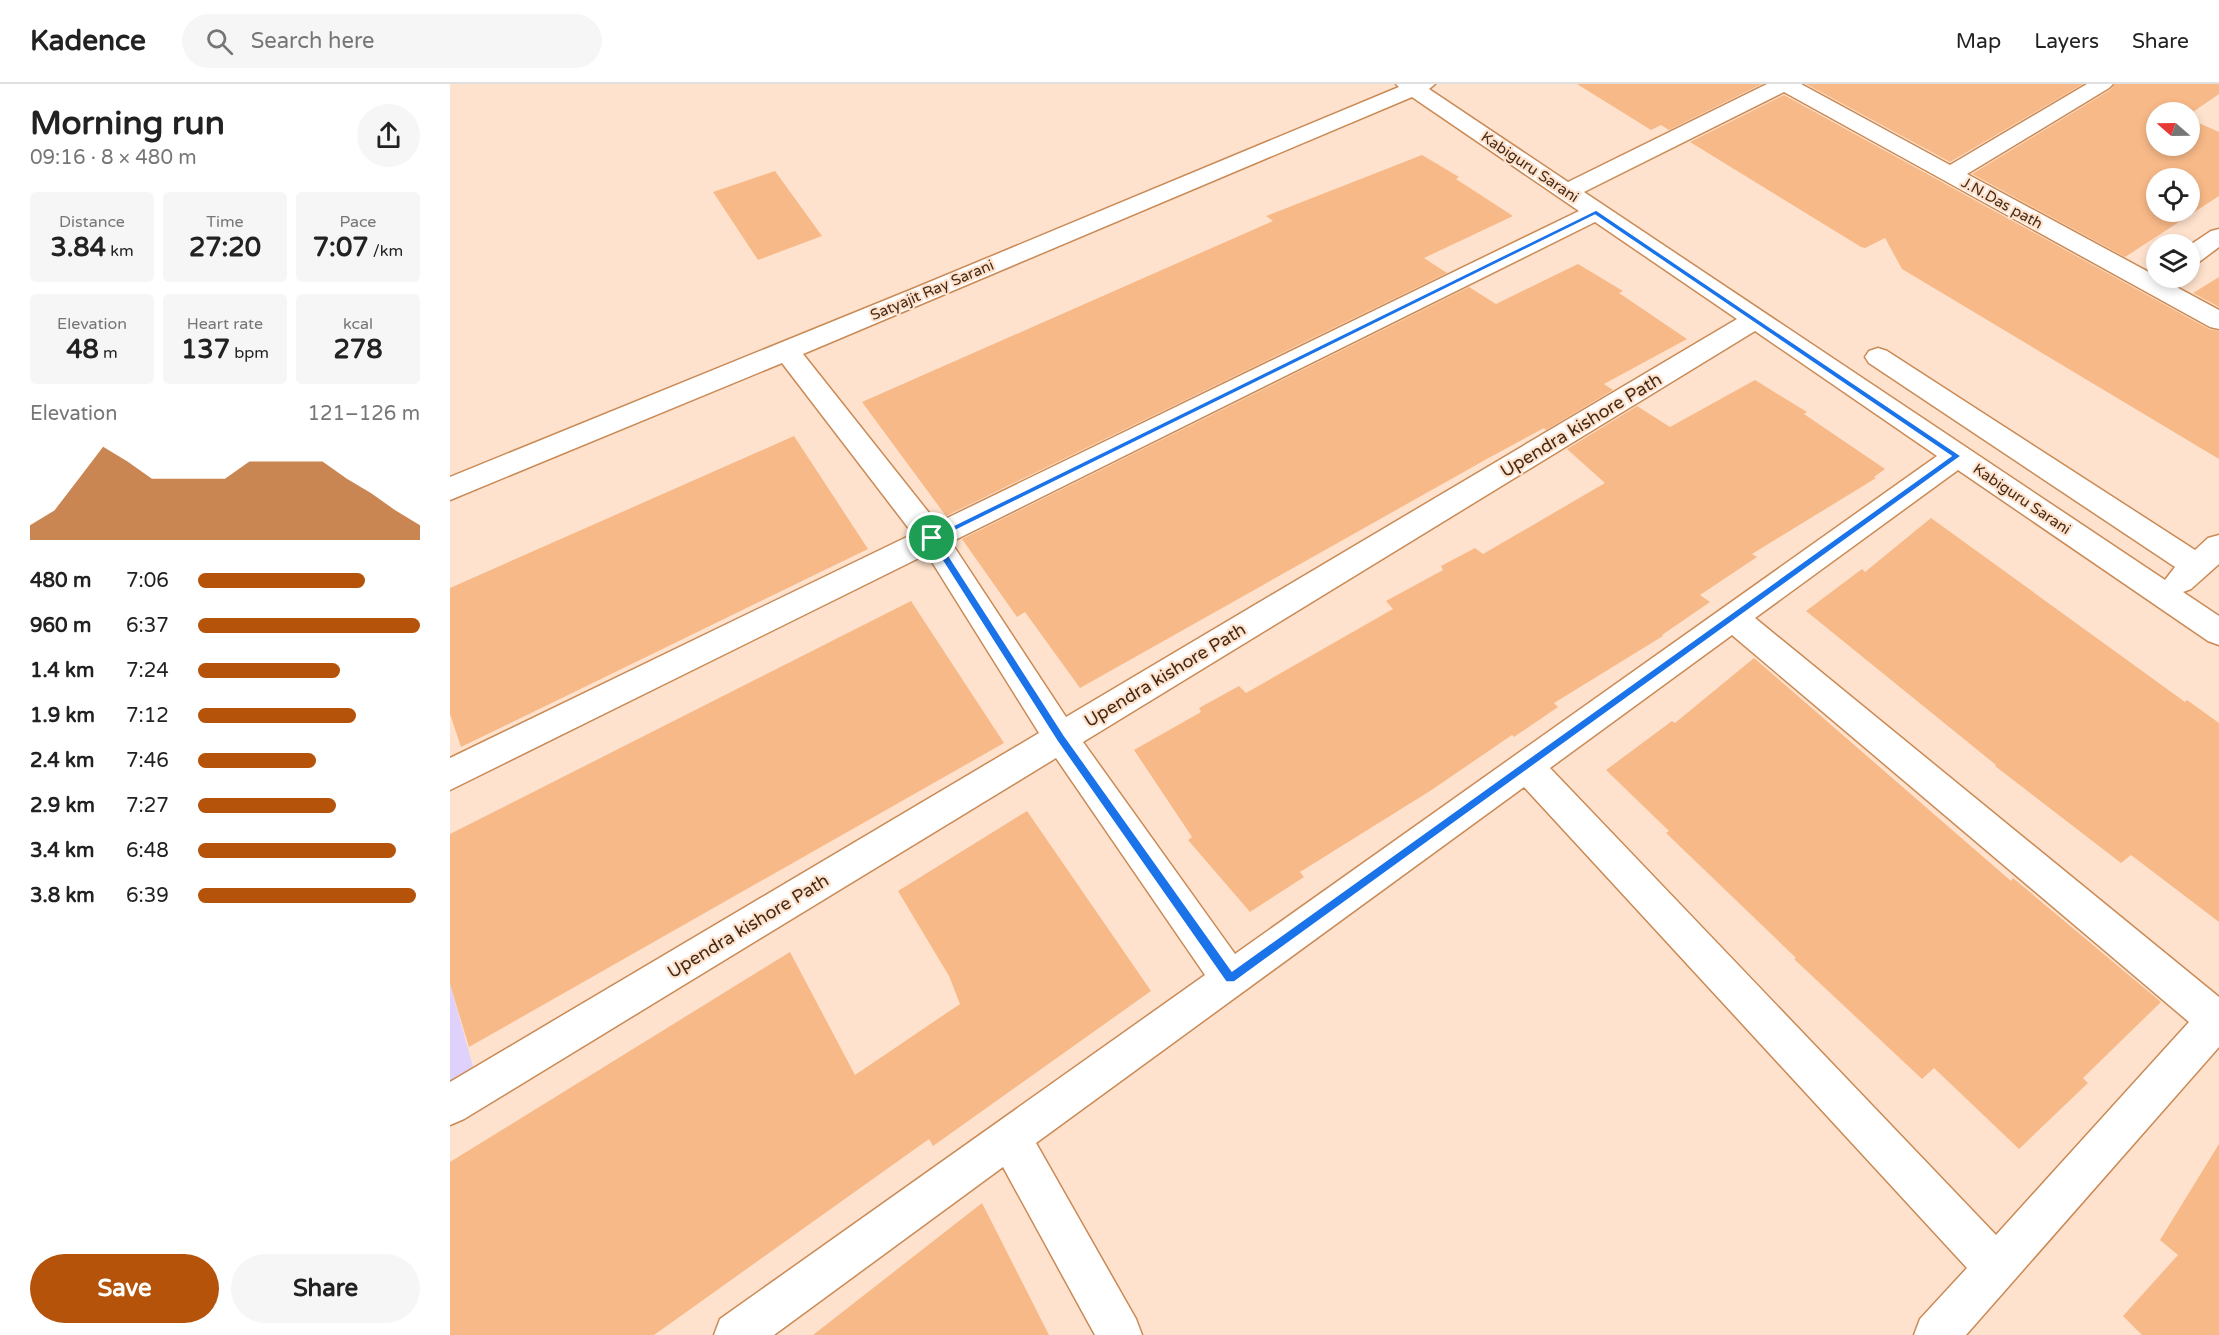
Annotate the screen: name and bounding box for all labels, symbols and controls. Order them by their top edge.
search box [182,14,602,68]
text: Kadence [30,24,146,58]
icon: search [203,25,236,58]
text: Search here [251,28,374,54]
text: Map [1956,29,2001,54]
text: Layers [2034,29,2099,54]
text: Share [2132,29,2189,54]
north arrow [2146,102,2200,156]
map controls [2146,102,2200,288]
text: Morning run [30,104,225,143]
button: share [357,104,420,167]
street label: Kabiguru Sarani [1478,128,1582,206]
text: 09:16 · 8 × 480 m [30,146,197,170]
button: locate [2146,168,2200,222]
street label: J.N.Das path [1958,173,2046,233]
text: Distance [59,212,125,232]
text: Time [206,212,244,232]
text: Pace [340,212,376,232]
text: 3.84 [50,232,106,263]
text: 27:20 [189,232,261,263]
text: 7:07 [313,232,369,263]
button: layers [2146,234,2200,288]
text: km [106,241,134,261]
text: /km [369,241,403,261]
street label: Satyajit Ray Sarani [868,256,996,324]
text: Elevation [57,314,127,334]
text: Heart rate [187,314,263,334]
text: kcal [343,314,373,334]
text: 48 [66,334,99,365]
text: 137 [181,334,230,365]
text: 278 [334,334,382,365]
text: m [99,343,118,363]
text: bpm [230,343,269,363]
street label: Upendra kishore Path [1496,368,1666,482]
text: Elevation [30,402,117,426]
text: 121–126 m [307,402,420,426]
street label: Kabiguru Sarani [1970,460,2074,538]
pin [906,512,957,563]
icon: arrive [915,521,948,554]
text: 480 m [30,569,91,593]
text: 7:06 [126,569,169,593]
text: 960 m [30,614,91,638]
text: 6:37 [126,614,169,638]
street label: Upendra kishore Path [1080,618,1250,732]
text: 1.4 km [30,659,94,683]
text: 7:24 [126,659,169,683]
text: 1.9 km [30,704,95,728]
text: 7:12 [126,704,169,728]
text: 2.4 km [30,749,94,773]
text: 7:46 [126,749,169,773]
text: 2.9 km [30,794,95,818]
text: 7:27 [126,794,169,818]
text: 3.4 km [30,839,94,863]
text: 6:48 [126,839,169,863]
street label: Upendra kishore Path [663,869,833,983]
text: 3.8 km [30,884,95,908]
text: 6:39 [126,884,169,908]
button: Save [30,1254,219,1323]
button: Share [231,1254,420,1323]

